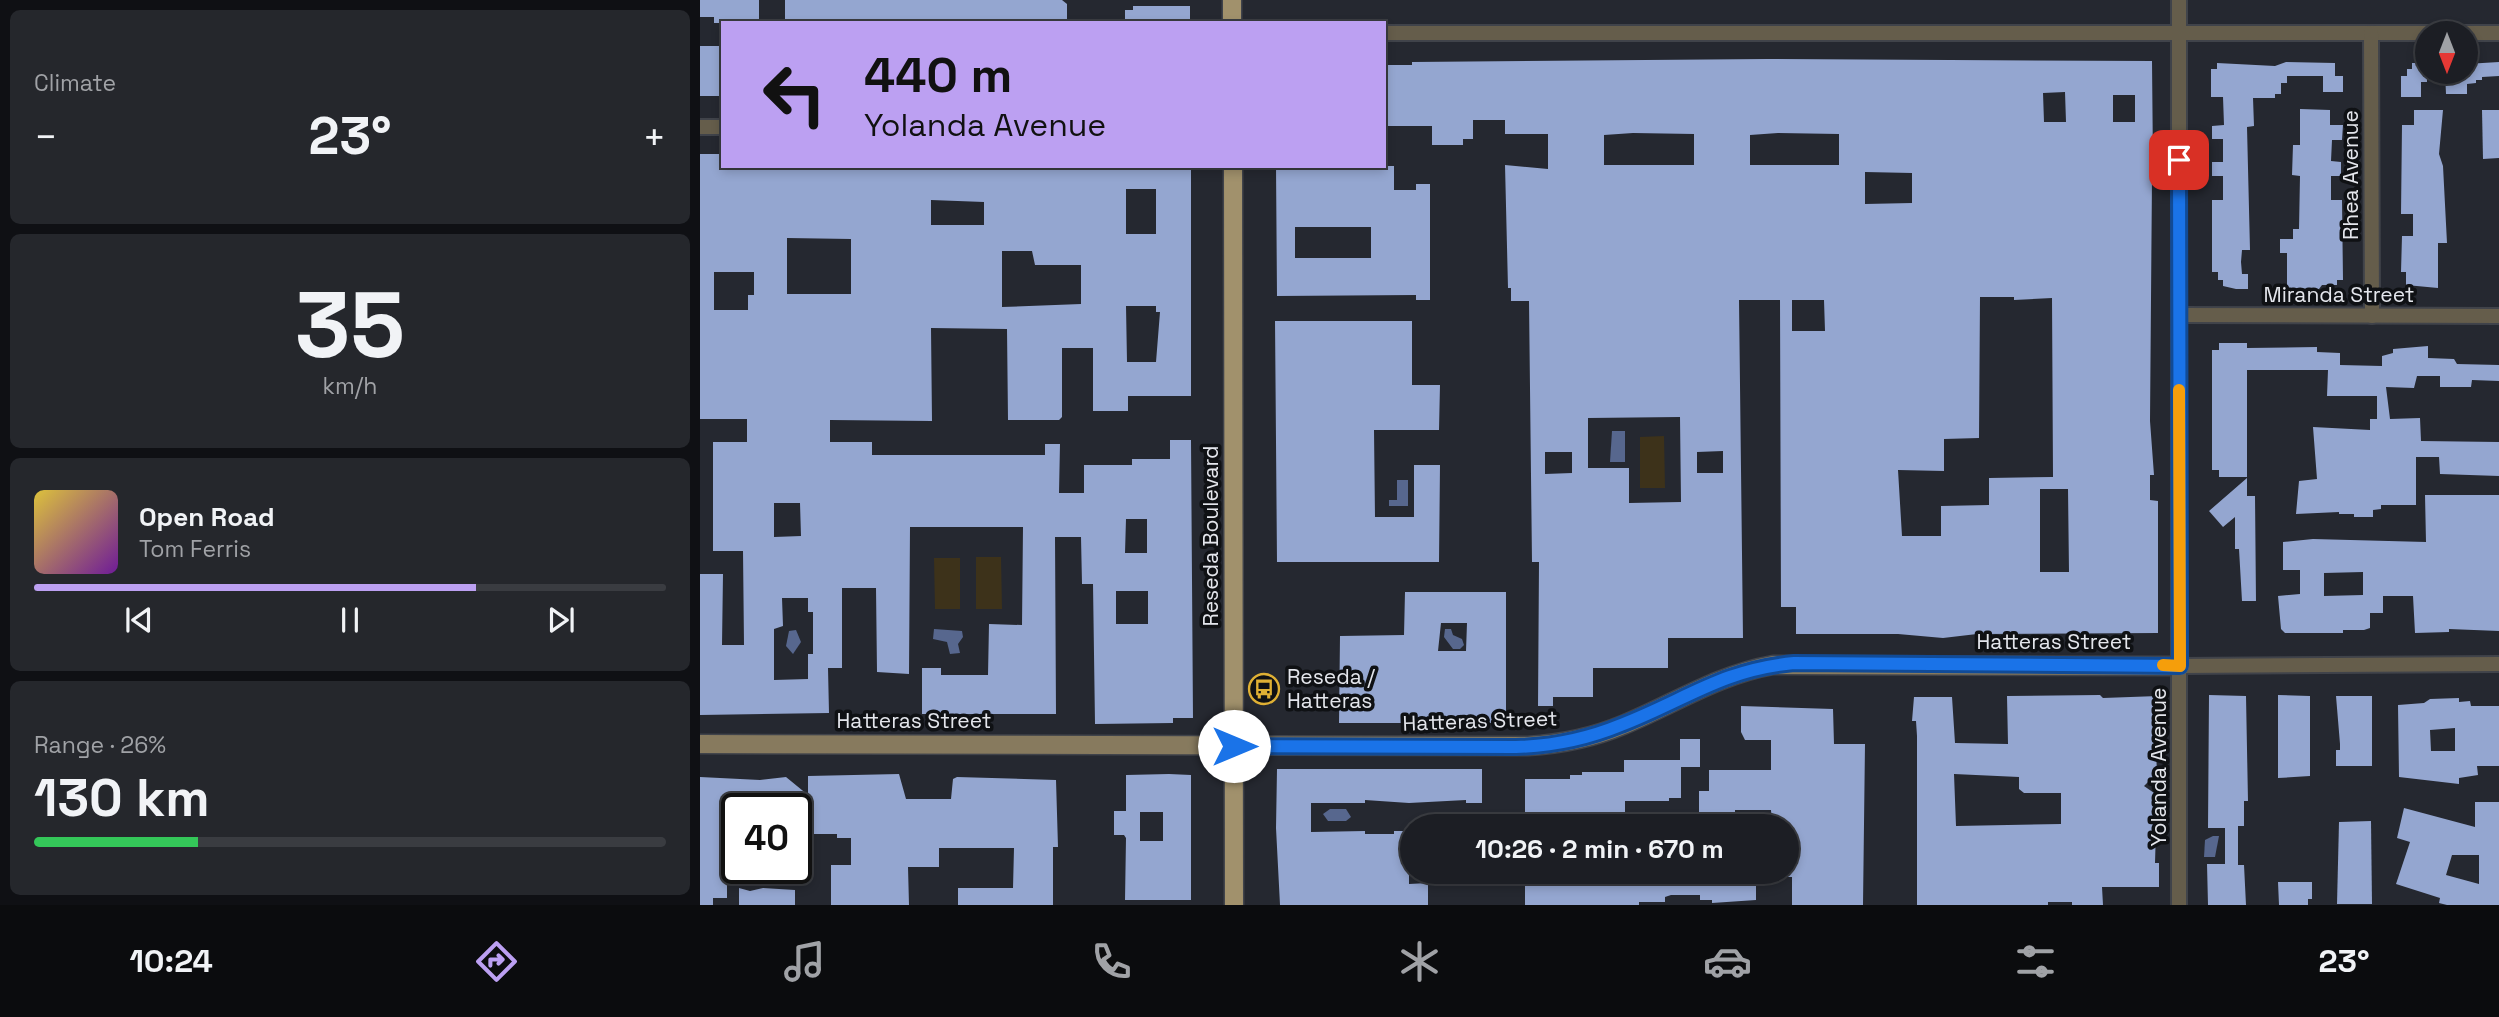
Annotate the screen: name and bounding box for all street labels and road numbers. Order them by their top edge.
street label: Rhea Avenue [2337,110,2364,240]
street label: Miranda Street [2264,281,2415,308]
street label: Reseda Boulevard [1197,445,1224,627]
street label: Hatteras Street [1977,628,2131,655]
street label: Yolanda Avenue [2145,688,2172,846]
street label: Hatteras Street [1402,704,1558,737]
street label: Hatteras Street [837,707,991,734]

